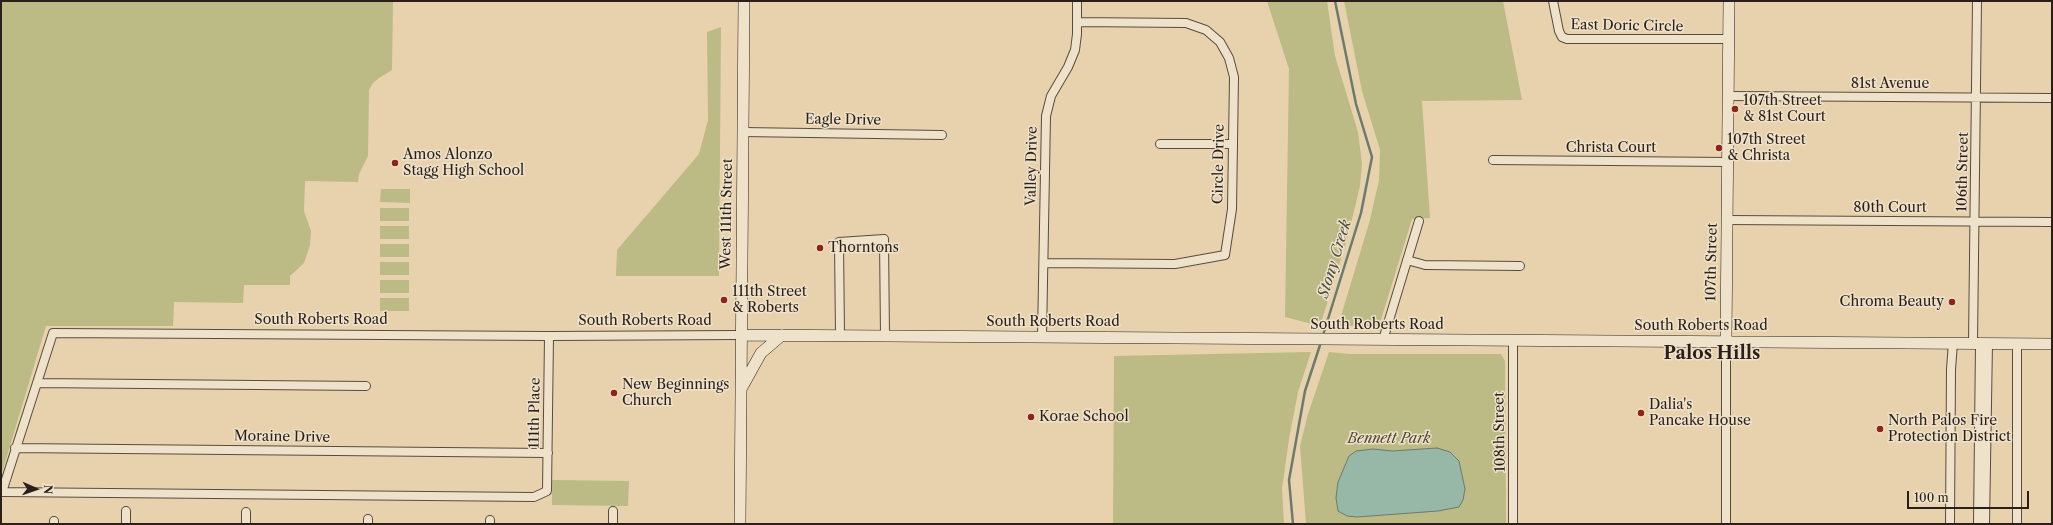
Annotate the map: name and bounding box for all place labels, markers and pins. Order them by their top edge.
place label: 107th Street & 81st Court [1743,93,1826,126]
marker: 107th Street & 81st Court [1730,104,1740,114]
place label: 107th Street & Christa [1727,132,1806,164]
marker: 107th Street & Christa [1714,143,1724,153]
place label: Amos Alonzo Stagg High School [403,147,524,180]
marker: Amos Alonzo Stagg High School [390,158,400,168]
place label: Thorntons [828,240,899,256]
marker: Thorntons [815,243,825,253]
place label: 111th Street & Roberts [732,284,807,316]
place label: Chroma Beauty [1840,294,1944,310]
marker: 111th Street & Roberts [719,295,729,305]
marker: Chroma Beauty [1947,297,1957,307]
place label: New Beginnings Church [622,377,729,410]
marker: New Beginnings Church [609,388,619,398]
place label: Dalia's Pancake House [1649,397,1751,430]
marker: Dalia's Pancake House [1636,408,1646,418]
place label: Korae School [1039,409,1129,425]
marker: Korae School [1026,412,1036,422]
place label: North Palos Fire Protection District [1888,413,2011,446]
marker: North Palos Fire Protection District [1875,424,1885,434]

